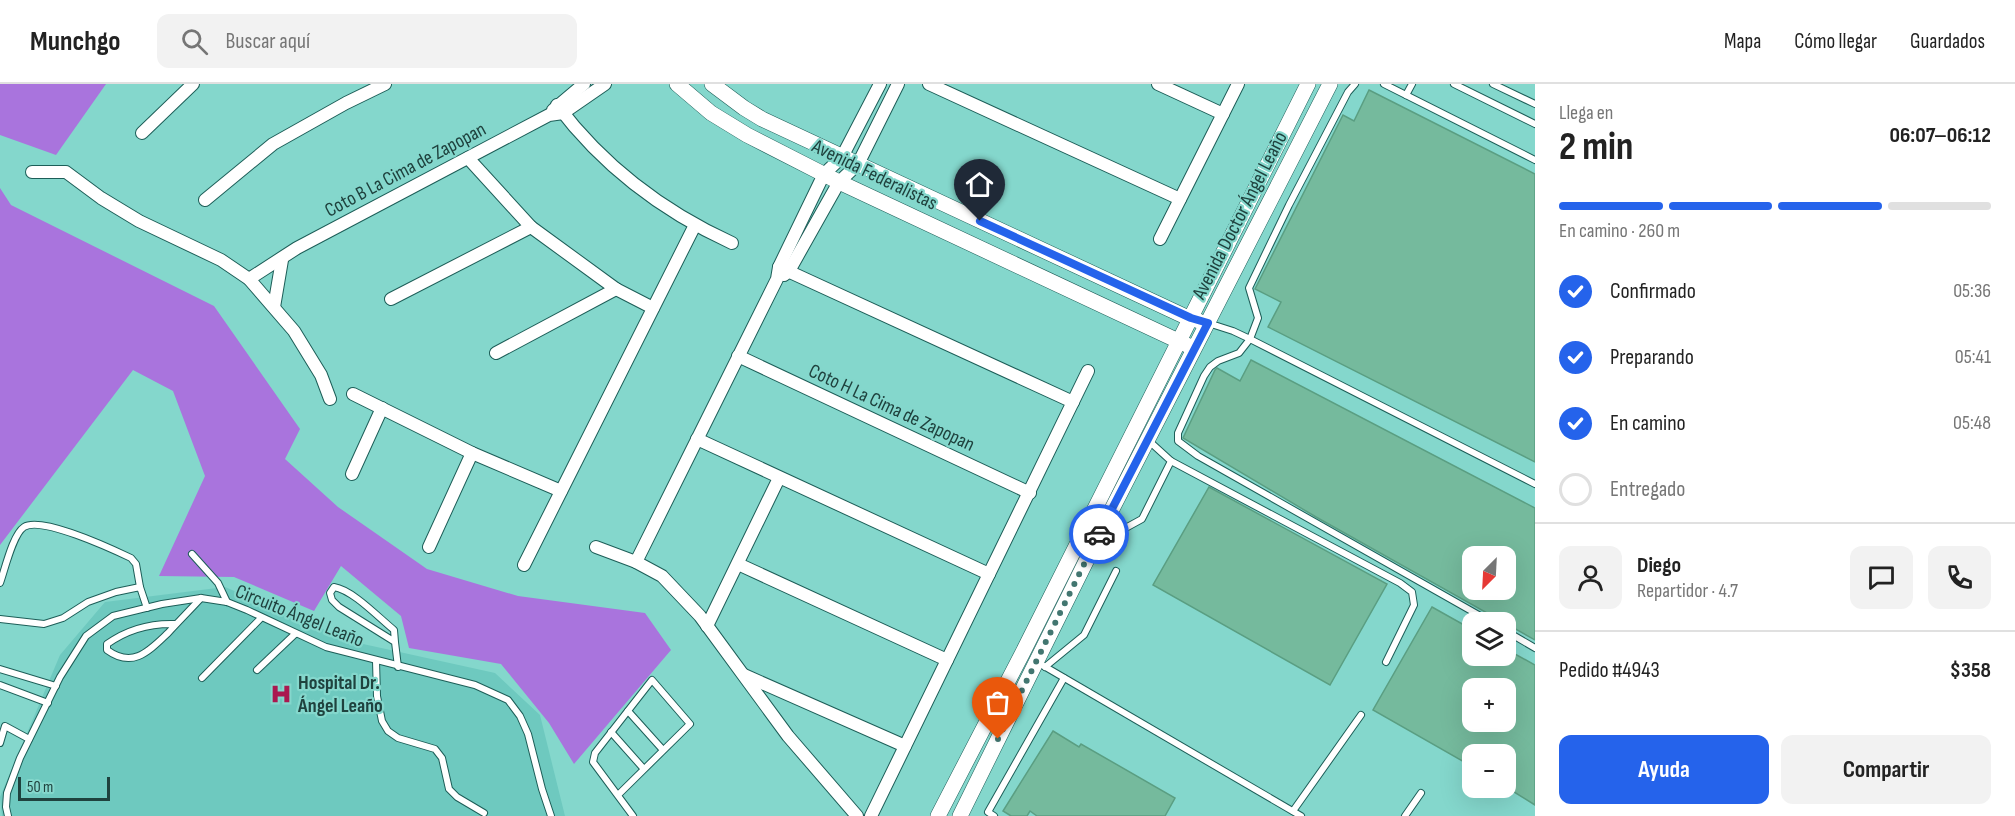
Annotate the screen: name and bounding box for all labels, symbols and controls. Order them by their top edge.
search box [157,14,577,68]
text: Munchgo [30,25,121,58]
icon: search [178,25,211,58]
text: Buscar aquí [226,28,310,55]
text: Mapa [1724,29,1761,54]
text: Cómo llegar [1794,29,1877,54]
text: Guardados [1910,29,1985,54]
text: Llega en [1559,101,1613,125]
street label: Coto B La Cima de Zapopan [321,117,490,223]
text: 06:07–06:12 [1889,122,1991,149]
text: 2 min [1559,124,1633,171]
street label: Avenida Doctor Ángel Leaño [1187,128,1293,304]
street label: Avenida Federalistas [807,134,941,216]
pin [954,159,1005,221]
icon: home [963,168,996,201]
text: En camino · 260 m [1559,219,1680,243]
icon: check [1559,275,1592,308]
text: Confirmado [1610,278,1696,305]
text: 05:36 [1953,279,1991,303]
icon: check [1559,341,1592,374]
text: Preparando [1610,344,1694,371]
text: 05:41 [1955,345,1991,369]
street label: Coto H La Cima de Zapopan [805,359,978,457]
icon: check [1559,407,1592,440]
text: En camino [1610,410,1686,437]
text: 05:48 [1953,411,1991,435]
text: Entregado [1610,476,1685,503]
courier [1069,504,1129,564]
icon: car [1083,518,1116,551]
north arrow [1462,546,1516,600]
map controls [1462,546,1516,798]
button: person [1559,546,1622,609]
button: chat [1850,546,1913,609]
button: phone [1928,546,1991,609]
text: Diego [1637,552,1681,579]
street label: Circuito Ángel Leaño [232,579,367,653]
text: Repartidor · 4.7 [1637,579,1738,603]
button: layers [1462,612,1516,666]
text: Pedido #4943 [1559,657,1660,684]
text: $358 [1950,657,1991,684]
place label: Hospital Dr. Ángel Leaño [297,671,383,718]
pin [972,677,1023,739]
button: + [1462,678,1516,732]
hospital icon: Hospital Dr. Ángel Leaño [269,682,293,706]
icon: bag [981,686,1014,719]
button: Ayuda [1559,735,1769,804]
button: Compartir [1781,735,1991,804]
button: − [1462,744,1516,798]
scale bar [18,774,110,802]
text: 50 m [27,778,53,797]

